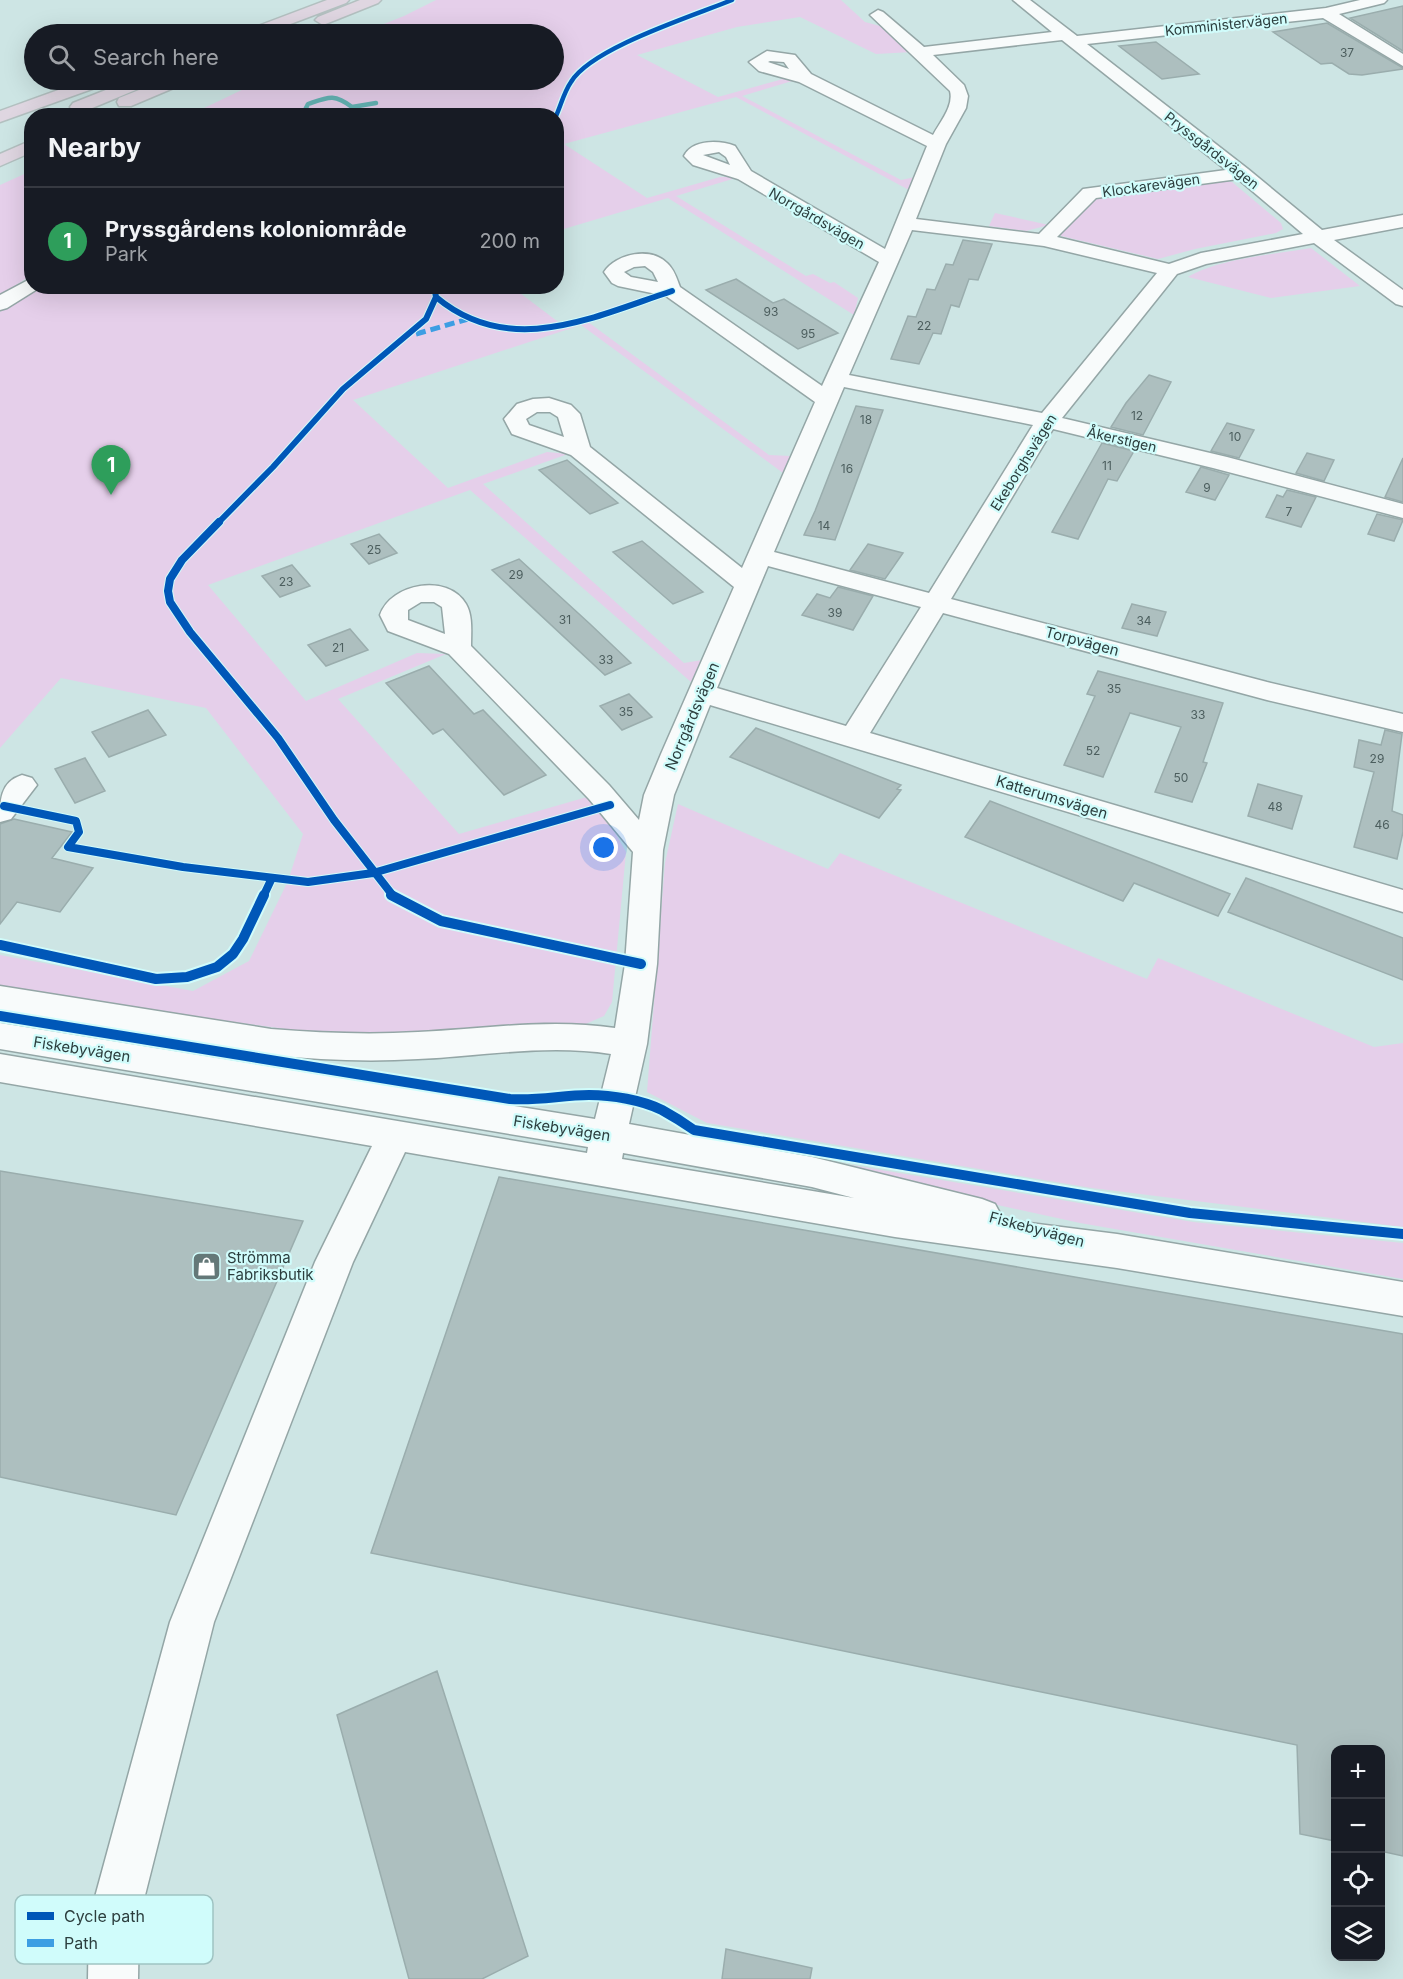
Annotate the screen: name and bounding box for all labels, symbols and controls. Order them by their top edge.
street label: Komministervägen [1164,9,1288,39]
search box [24,24,564,90]
icon: search [45,41,78,74]
text: Search here [93,44,219,70]
house number: 37 [1340,45,1354,60]
street label: Pryssgårdsvägen [1161,108,1263,192]
text: Nearby [48,132,141,163]
street label: Klockarevägen [1101,170,1201,200]
street label: Norrgårdsvägen [766,184,868,252]
text: Pryssgårdens koloniområde [105,216,407,242]
text: 1 [63,229,72,253]
text: 200 m [479,229,540,253]
text: Park [105,242,148,266]
house number: 93 [764,304,778,319]
house number: 22 [917,318,931,333]
house number: 95 [801,326,815,341]
house number: 12 [1131,408,1143,423]
street label: Ekeborghsvägen [986,410,1060,514]
house number: 18 [860,412,872,427]
street label: Åkerstigen [1086,422,1159,455]
house number: 10 [1229,429,1241,444]
pin: 1 [92,446,130,495]
house number: 11 [1102,458,1112,473]
house number: 16 [841,461,853,476]
house number: 9 [1203,480,1211,495]
house number: 7 [1286,504,1293,519]
house number: 14 [818,518,831,533]
house number: 25 [367,542,381,557]
house number: 29 [509,567,523,582]
house number: 23 [279,574,293,589]
house number: 39 [828,605,842,620]
house number: 31 [559,612,571,627]
house number: 34 [1136,613,1152,628]
street label: Torpvägen [1043,622,1121,660]
house number: 21 [332,640,344,655]
house number: 33 [599,652,613,667]
street label: Norrgårdsvägen [661,659,723,773]
house number: 35 [1107,681,1121,696]
house number: 35 [619,704,633,719]
house number: 33 [1191,707,1205,722]
house number: 52 [1086,743,1100,758]
house number: 29 [1370,751,1384,766]
house number: 50 [1174,770,1188,785]
street label: Katterumsvägen [994,771,1110,823]
house number: 48 [1267,799,1283,814]
house number: 46 [1374,817,1390,832]
your location [589,833,618,862]
street label: Fiskebyvägen [32,1032,132,1066]
street label: Fiskebyvägen [512,1111,612,1145]
street label: Fiskebyvägen [987,1207,1087,1251]
place label: Strömma Fabriksbutik [227,1248,314,1284]
shop icon: Strömma Fabriksbutik [190,1250,222,1282]
map controls [1331,1745,1385,1961]
button: + [1331,1745,1385,1799]
button: − [1331,1799,1385,1853]
button: locate [1331,1853,1385,1907]
legend [15,1895,213,1964]
text: Cycle path [64,1906,145,1926]
button: layers [1331,1907,1385,1961]
text: Path [64,1933,98,1953]

